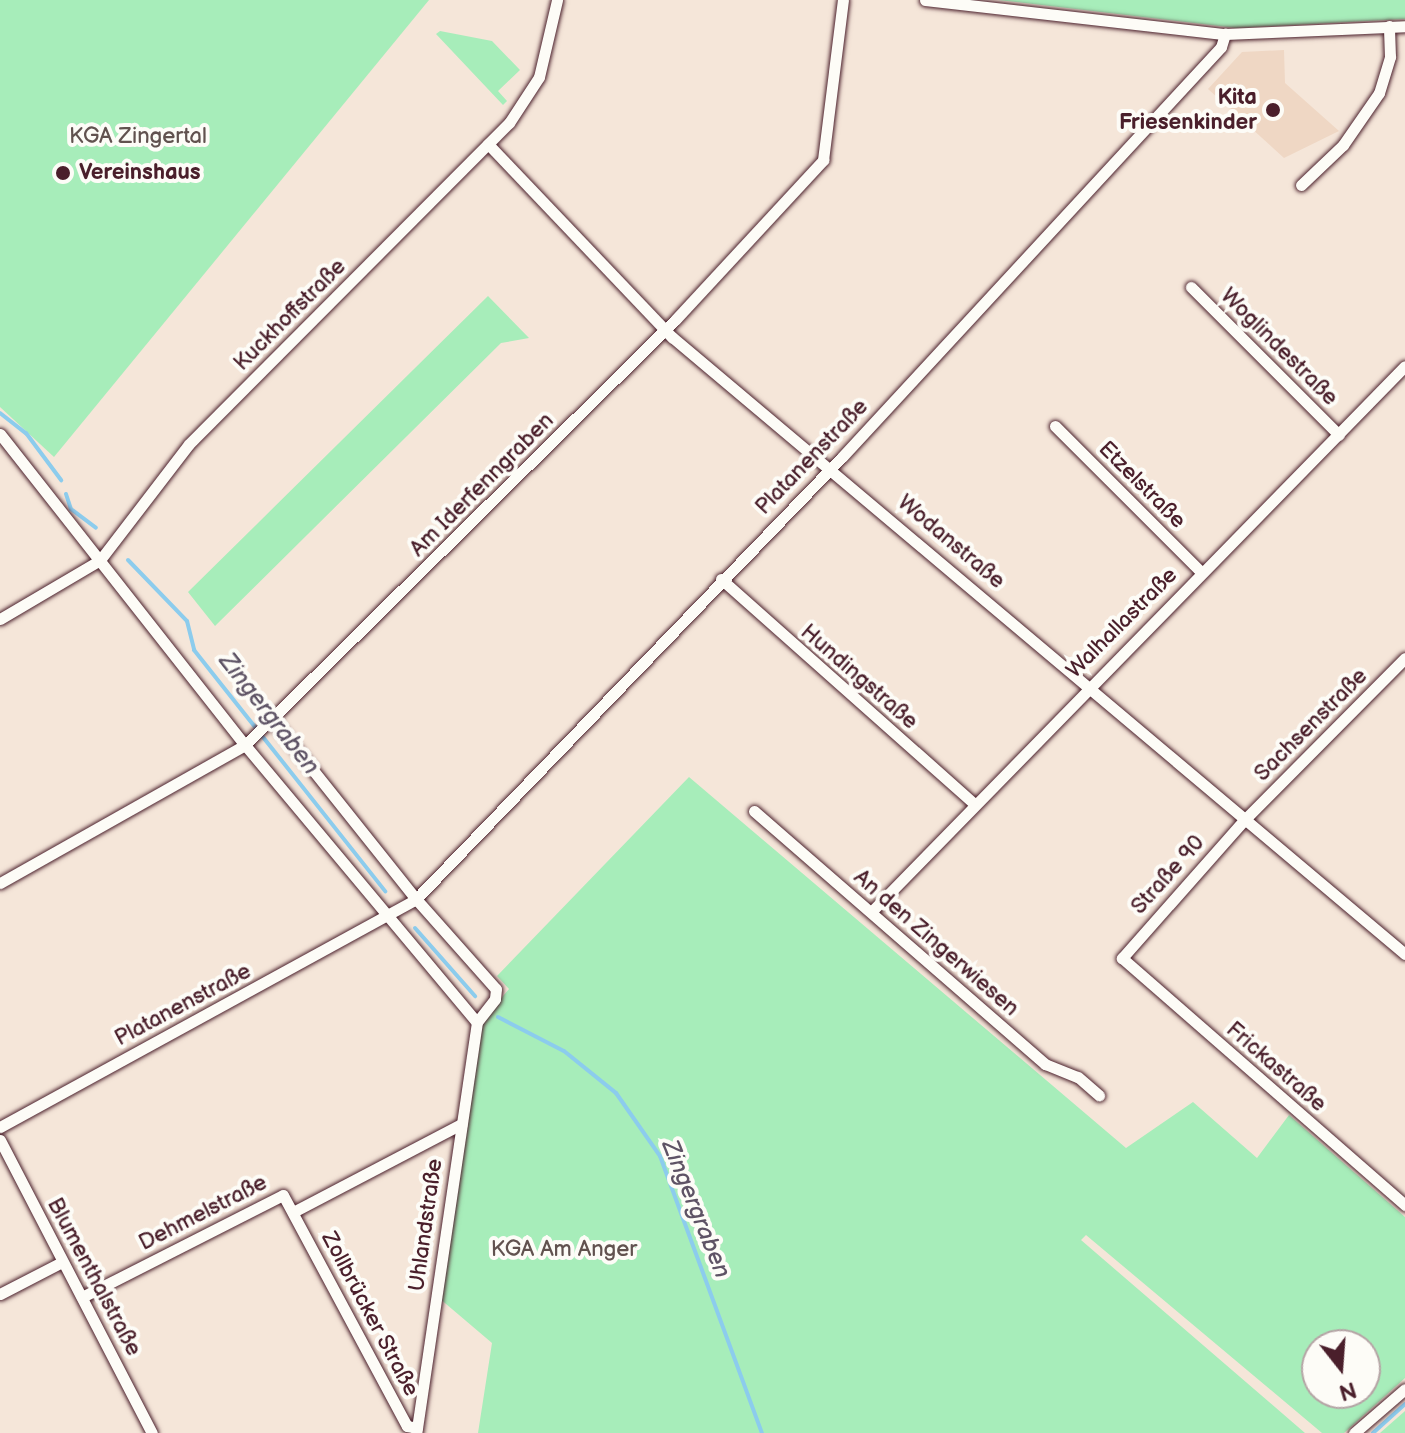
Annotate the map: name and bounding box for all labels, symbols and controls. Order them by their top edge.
place label: Kita Friesenkinder [1119,84,1257,136]
marker: Kita Friesenkinder [1264,101,1282,119]
park label: KGA Zingertal [69,124,207,150]
place label: Vereinshaus [79,160,201,186]
marker: Vereinshaus [54,164,72,182]
street label: Kuckhoffstraße [229,254,351,376]
street label: Woglindestraße [1215,283,1343,411]
street label: Platanenstraße [750,394,874,520]
street label: Am Iderfenngraben [405,408,559,562]
street label: Etzelstraße [1093,436,1191,534]
street label: Wodanstraße [892,490,1010,594]
street label: Walhallastraße [1061,562,1183,684]
street label: Hundingstraße [795,619,923,735]
water label: Zingergraben [213,648,325,780]
street label: Sachsenstraße [1249,663,1373,787]
street label: Straße 90 [1126,830,1210,920]
street label: An den Zingerwiesen [848,864,1024,1022]
street label: Platanenstraße [110,958,256,1052]
street label: Frickastraße [1221,1016,1331,1118]
water label: Zingergraben [655,1136,737,1282]
street label: Uhlandstraße [404,1157,448,1293]
street label: Dehmelstraße [135,1169,271,1257]
street label: Blumenthalstraße [41,1194,147,1360]
street label: Zollbrücker Straße [315,1227,425,1401]
park label: KGA Am Anger [491,1237,637,1263]
north arrow [1301,1329,1381,1409]
text: N [1336,1375,1359,1406]

